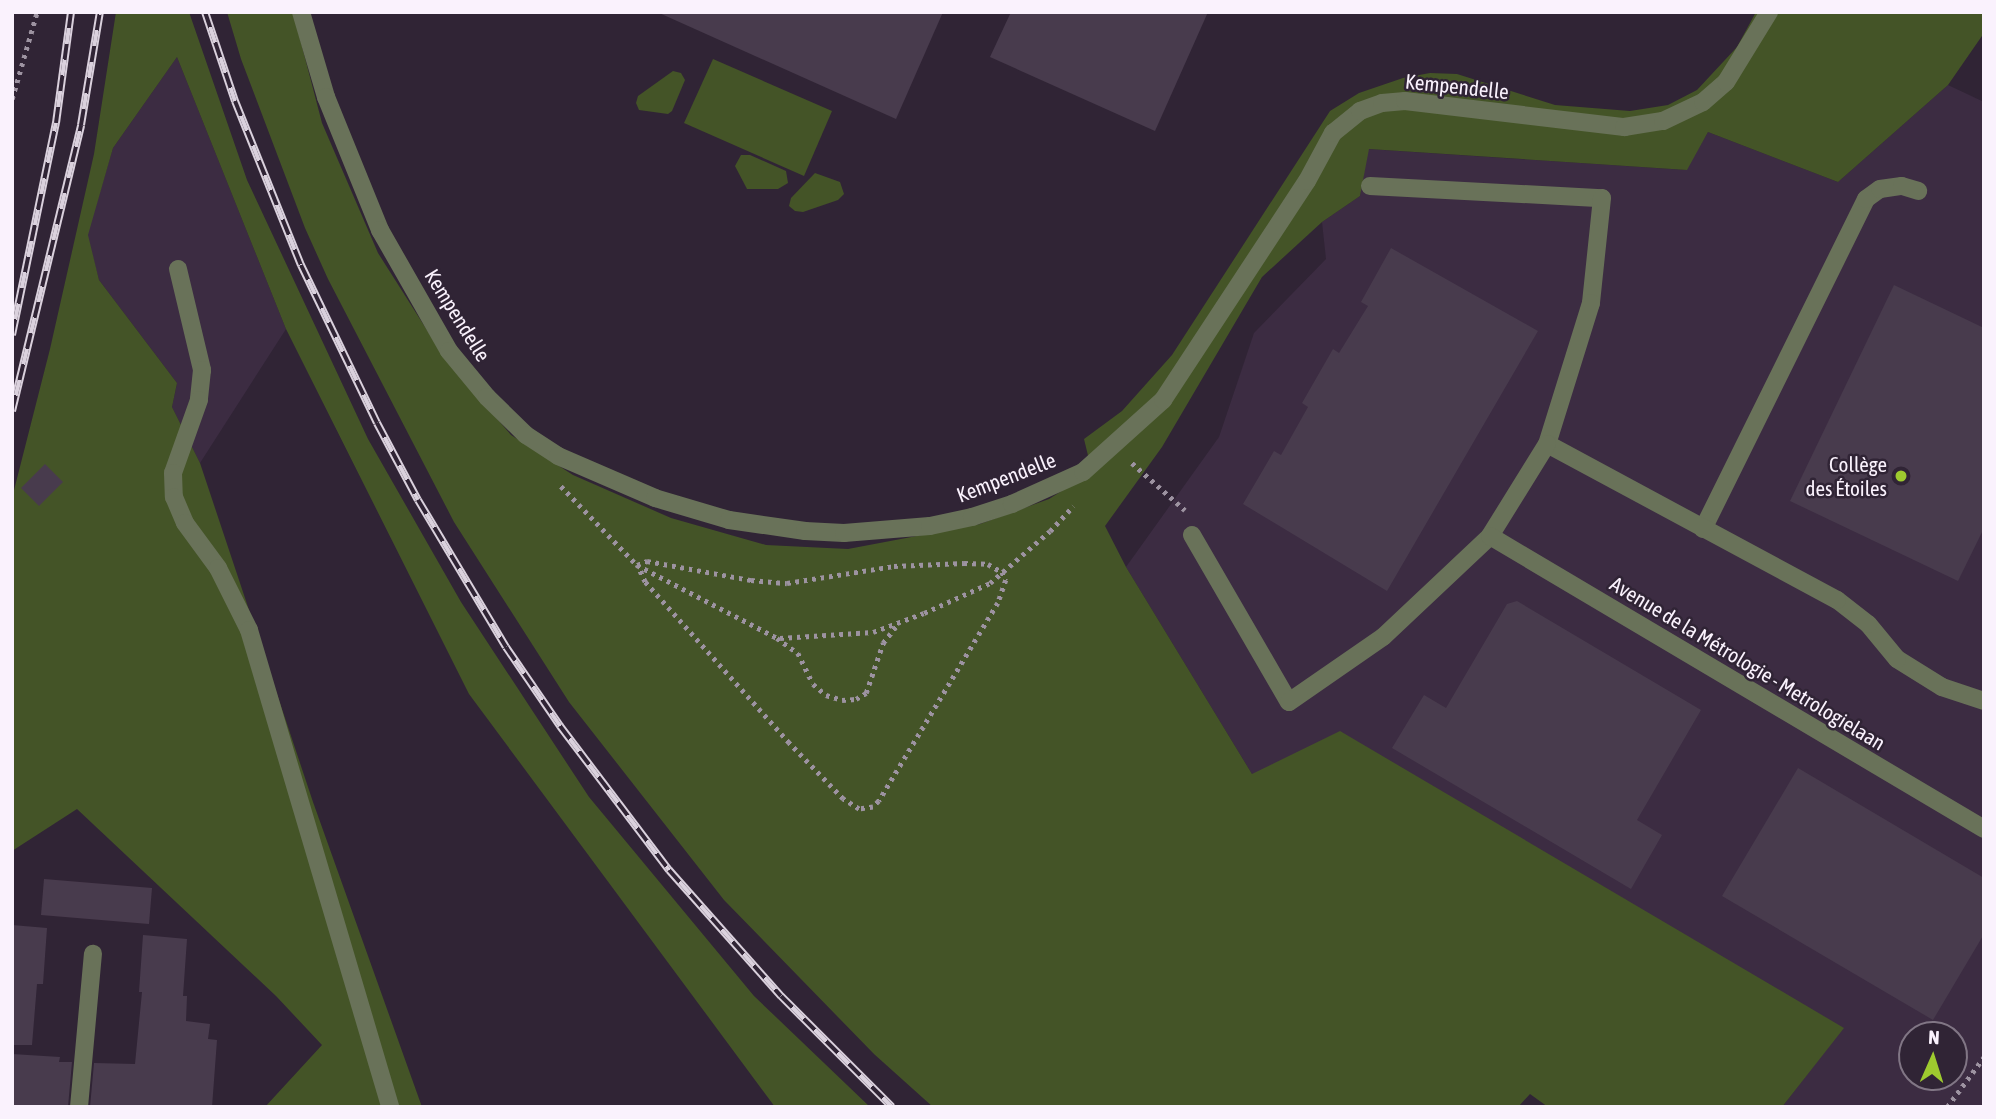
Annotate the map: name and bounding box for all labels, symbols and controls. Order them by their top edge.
street label: Kempendelle [1404,68,1510,104]
street label: Kempendelle [420,264,496,366]
street label: Kempendelle [953,447,1059,507]
place label: Collège des Étoiles [1805,451,1887,501]
marker: Collège des Étoiles [1893,468,1909,484]
street label: Avenue de la Métrologie - Metrologielaan [1606,571,1890,755]
north arrow [1898,1021,1968,1091]
text: N [1928,1026,1940,1048]

